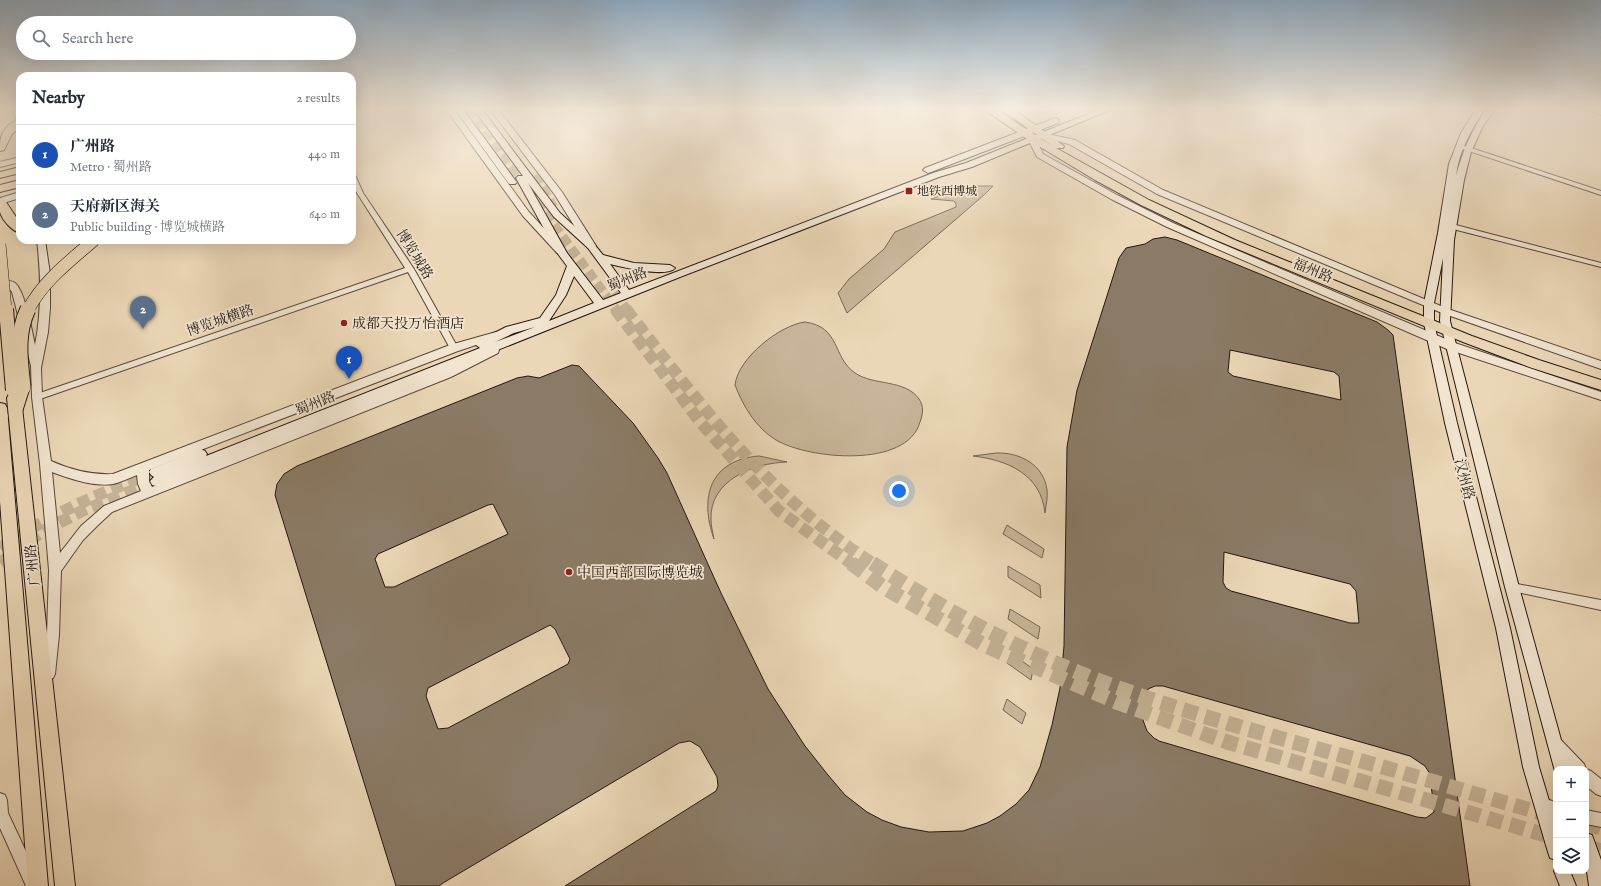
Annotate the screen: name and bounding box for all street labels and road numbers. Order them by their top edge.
street label: 博览城路 [392,226,437,283]
street label: 福州路 [1290,254,1335,287]
street label: 蜀州路 [605,264,650,296]
street label: 博览城横路 [184,301,256,341]
street label: 蜀州路 [293,388,338,420]
street label: 汉州路 [1450,457,1478,502]
street label: 广州路 [22,543,44,587]

